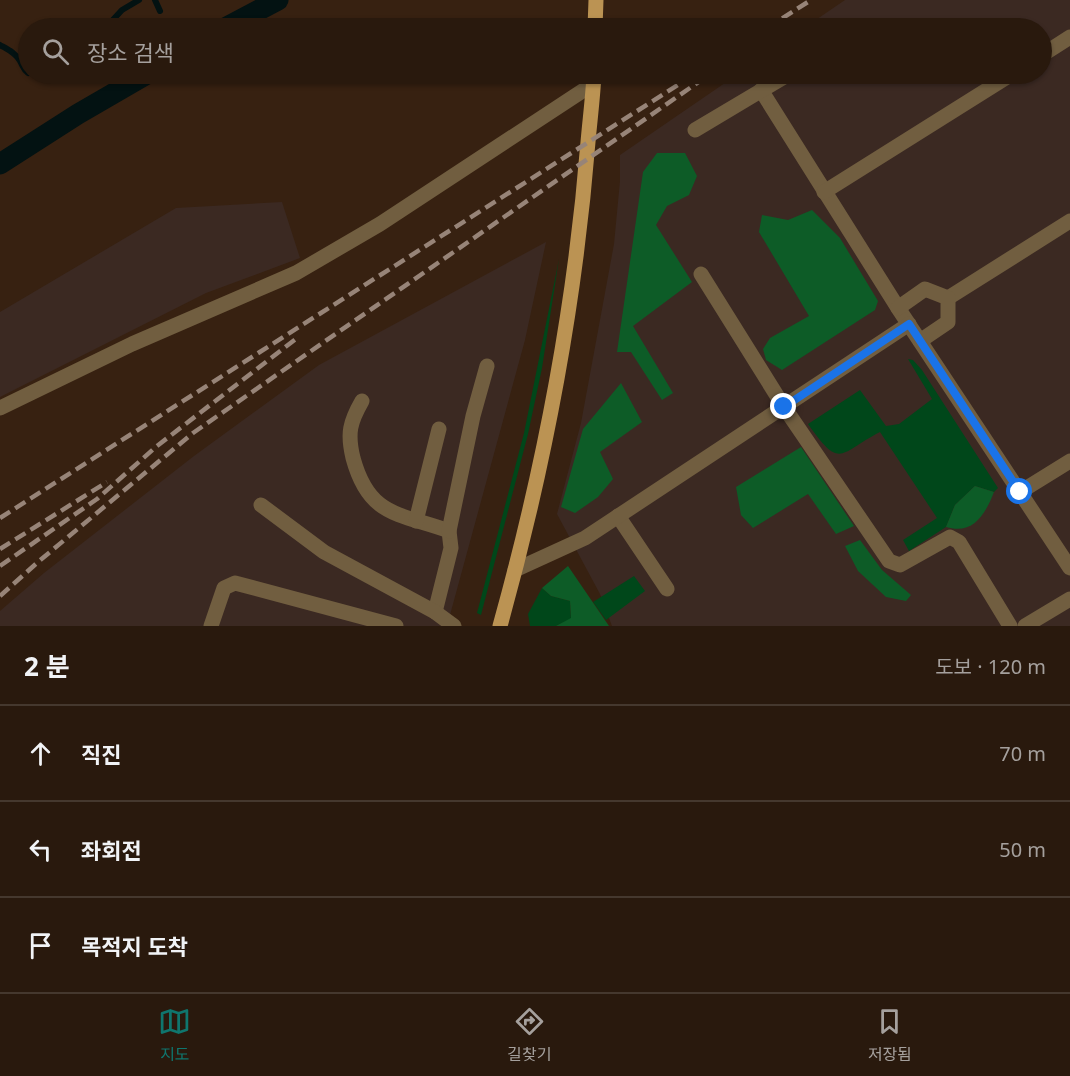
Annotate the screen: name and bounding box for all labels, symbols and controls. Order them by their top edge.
search box [18,18,1052,84]
icon: search [39,35,72,68]
text: 장소 검색 [87,37,174,67]
route end [770,393,796,419]
route start [1006,478,1032,504]
text: 2 분 [24,648,70,684]
text: 도보 · 120 m [935,653,1046,680]
icon: ahead [24,737,57,770]
text: 직진 [81,739,121,769]
text: 70 m [999,740,1046,767]
icon: left [24,833,57,866]
text: 좌회전 [81,835,142,865]
text: 50 m [999,836,1046,863]
icon: arrive [24,929,57,962]
text: 목적지 도착 [81,931,188,961]
tab: 지도 [158,1005,191,1065]
tab: 길찾기 [507,1005,552,1065]
tab: 저장됨 [868,1005,912,1065]

